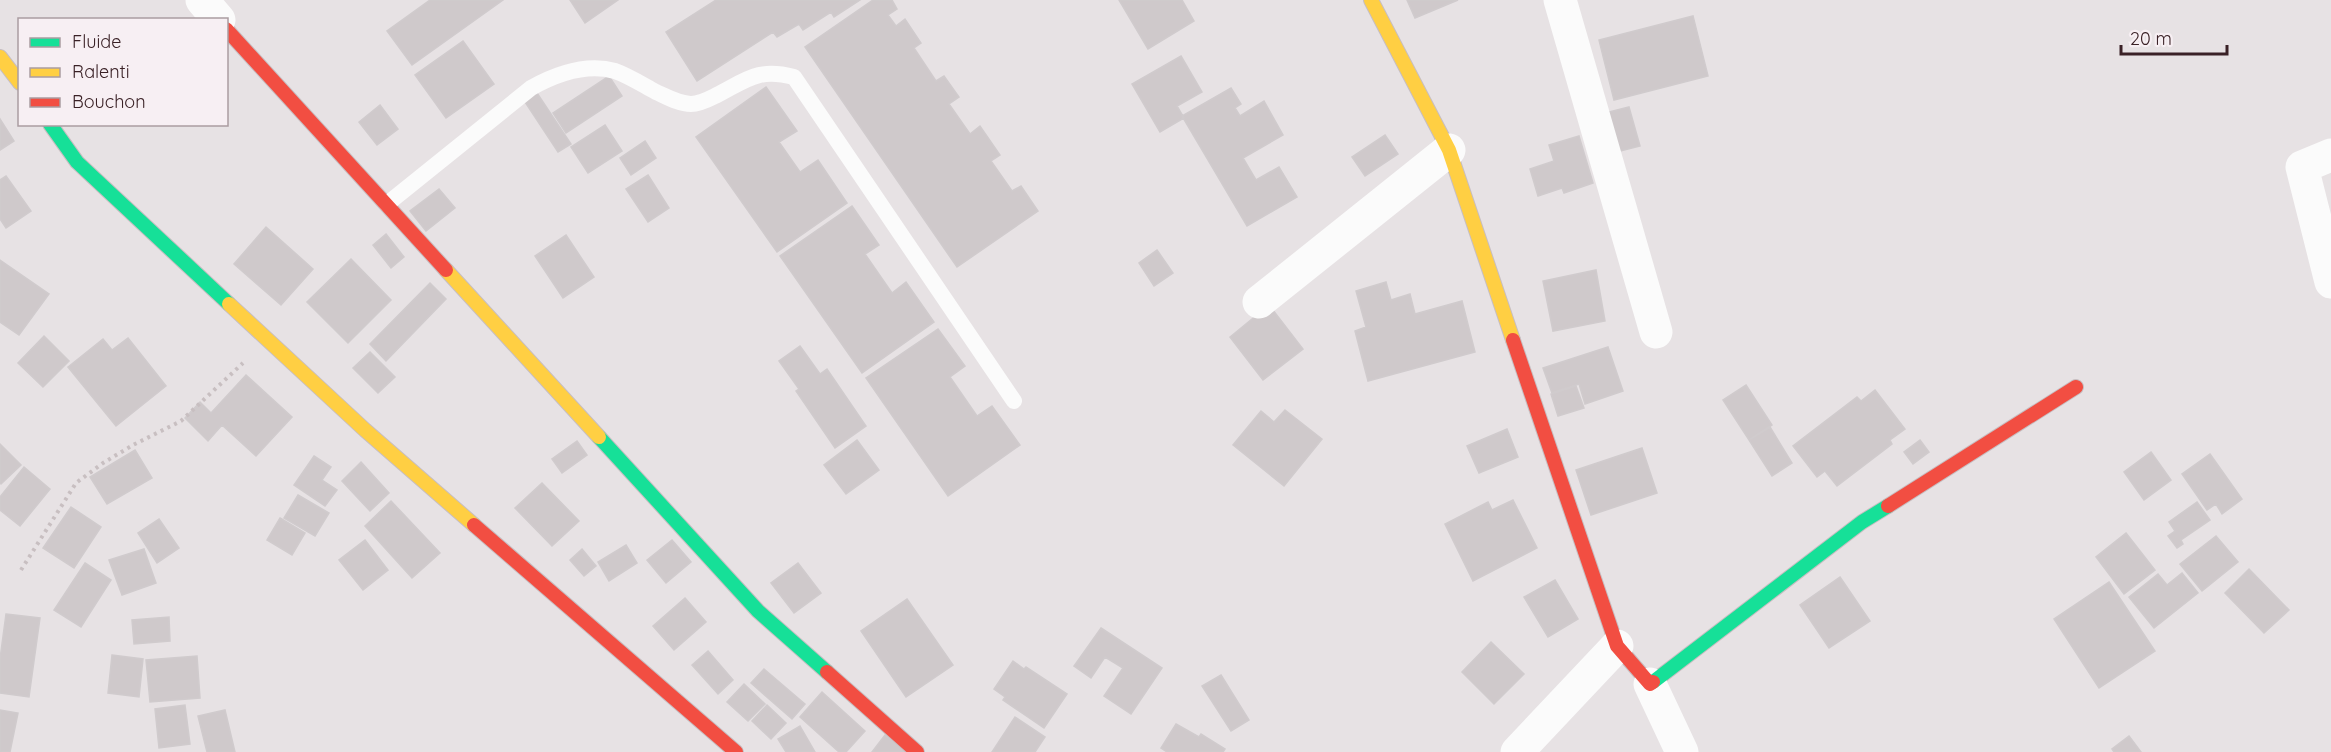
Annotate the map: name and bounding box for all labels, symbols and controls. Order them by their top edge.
legend [18,18,228,126]
scale bar [2121,18,2228,56]
text: 20 m [2130,27,2172,50]
text: Fluide [72,30,121,53]
text: Ralenti [72,60,130,83]
text: Bouchon [72,90,146,113]

